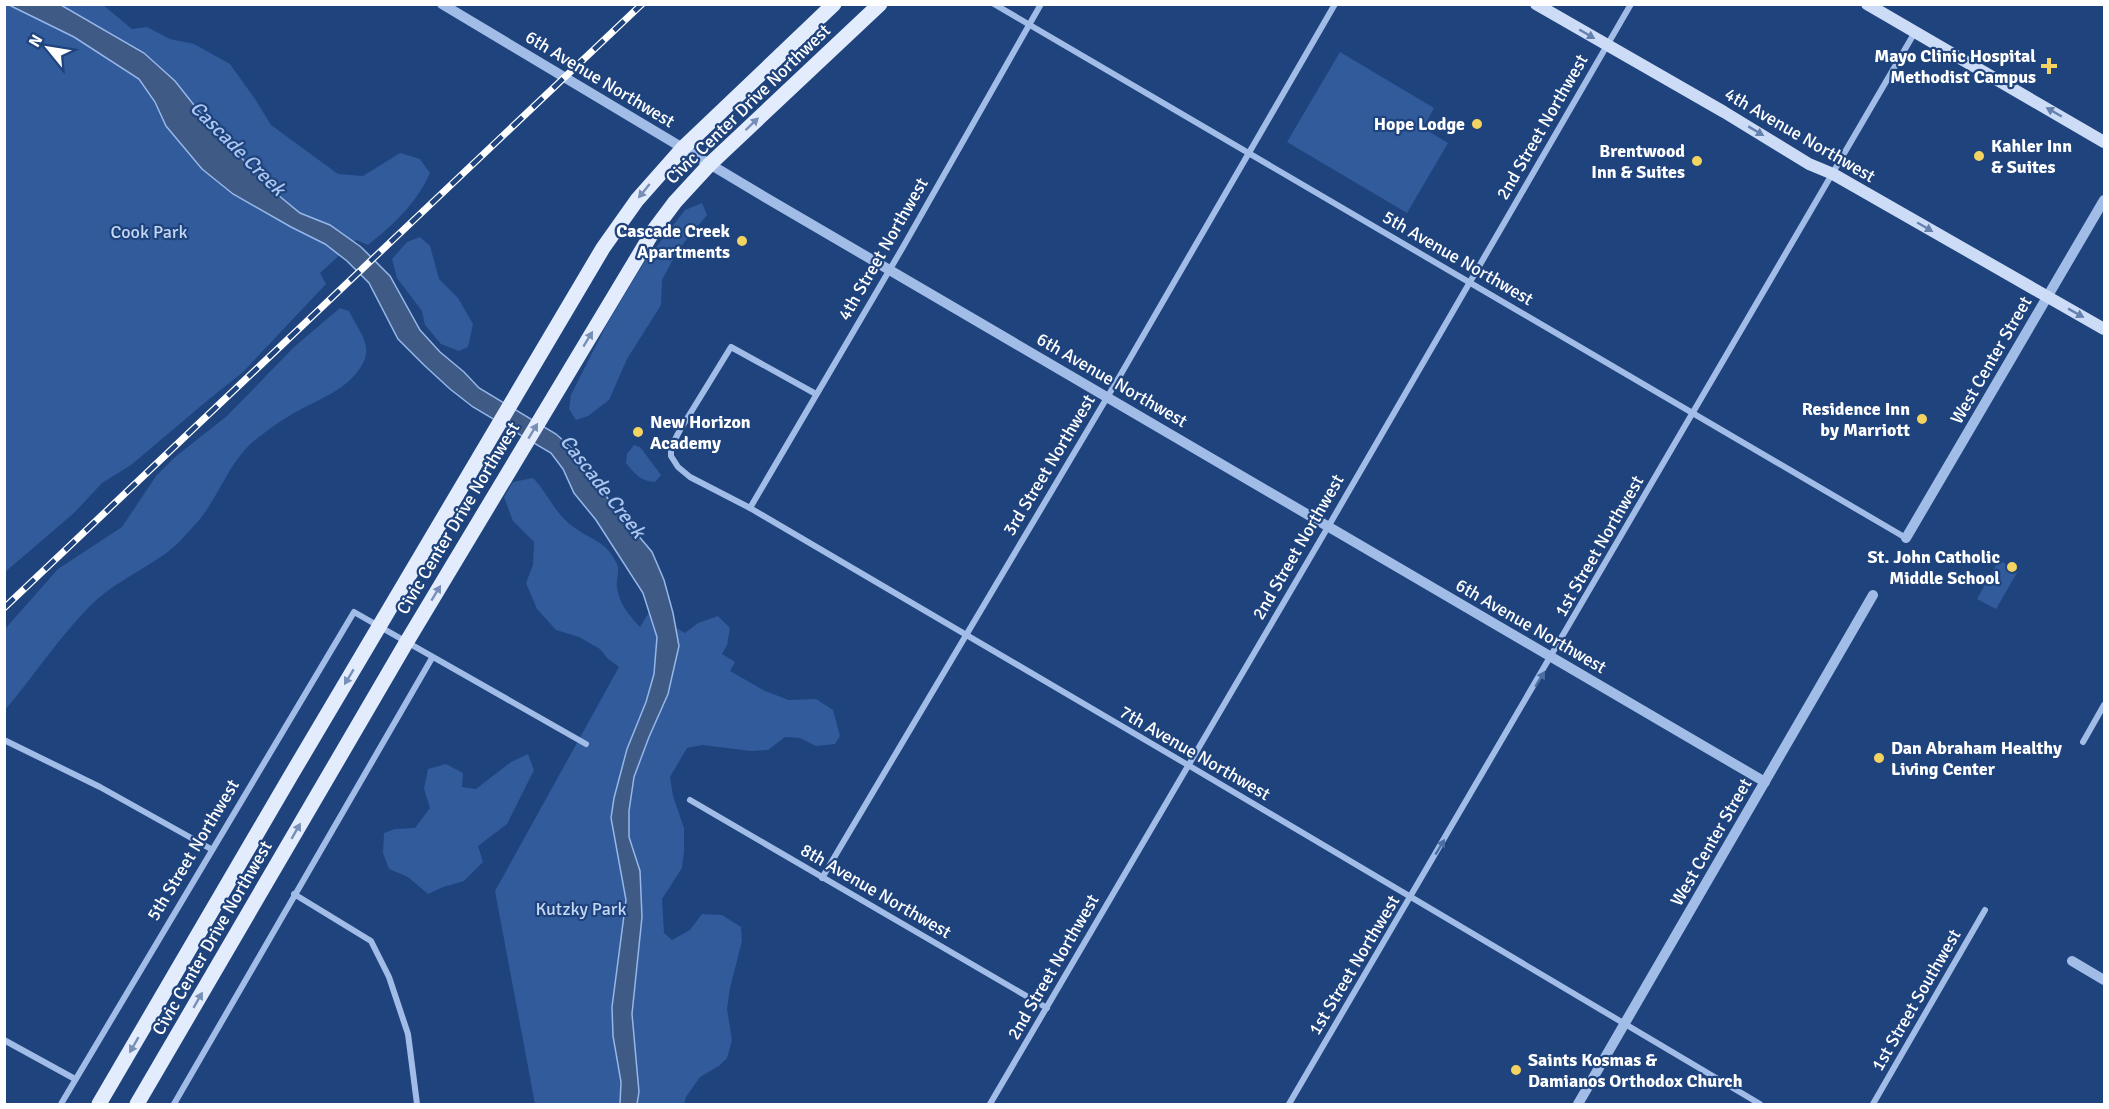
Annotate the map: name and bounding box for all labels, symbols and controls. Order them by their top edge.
north arrow [18,18,78,78]
street label: Civic Center Drive Northwest [661,19,835,189]
street label: 6th Avenue Northwest [521,26,679,132]
one-way arrow [1579,28,1595,39]
text: N [24,31,47,51]
place label: Mayo Clinic Hospital Methodist Campus [1874,45,2036,88]
street label: 2nd Street Northwest [1491,50,1593,204]
marker: Mayo Clinic Hospital Methodist Campus [2040,57,2058,75]
street label: 4th Avenue Northwest [1721,83,1879,187]
water label: Cascade Creek [185,96,292,203]
one-way arrow [2046,107,2062,118]
place label: Hope Lodge [1374,113,1465,135]
one-way arrow [745,117,760,131]
marker: Hope Lodge [1470,117,1484,131]
one-way arrow [1748,126,1765,136]
place label: Kahler Inn & Suites [1991,135,2072,178]
place label: Brentwood Inn & Suites [1591,140,1685,183]
marker: Kahler Inn & Suites [1972,149,1986,163]
marker: Brentwood Inn & Suites [1690,154,1704,168]
street label: 4th Street Northwest [833,174,933,324]
one-way arrow [638,183,651,198]
street label: 5th Avenue Northwest [1379,206,1537,310]
place label: Cascade Creek Apartments [616,220,731,263]
park label: Cook Park [110,221,188,243]
one-way arrow [1917,222,1934,232]
marker: Cascade Creek Apartments [735,234,749,248]
street label: West Center Street [1945,292,2037,428]
one-way arrow [2067,307,2084,317]
street label: 6th Avenue Northwest [1033,328,1191,432]
one-way arrow [583,331,594,347]
street label: 3rd Street Northwest [998,390,1100,540]
place label: Residence Inn by Marriott [1802,398,1910,441]
place label: New Horizon Academy [650,411,751,454]
marker: Residence Inn by Marriott [1915,412,1929,426]
street label: Civic Center Drive Northwest [392,418,524,618]
one-way arrow [528,423,539,439]
marker: New Horizon Academy [631,425,645,439]
water label: Cascade Creek [554,430,652,545]
street label: 2nd Street Northwest [1247,470,1349,624]
street label: 1st Street Northwest [1550,472,1648,620]
place label: St. John Catholic Middle School [1867,546,2000,589]
marker: St. John Catholic Middle School [2005,560,2019,574]
street label: 6th Avenue Northwest [1452,574,1610,678]
one-way arrow [431,585,442,601]
one-way arrow [344,669,355,685]
one-way arrow [1534,671,1545,687]
street label: 7th Avenue Northwest [1116,701,1274,805]
place label: Dan Abraham Healthy Living Center [1891,737,2062,780]
marker: Dan Abraham Healthy Living Center [1872,751,1886,765]
street label: West Center Street [1665,774,1757,910]
street label: 5th Street Northwest [142,775,244,925]
one-way arrow [291,823,302,839]
street label: Civic Center Drive Northwest [147,837,277,1039]
street label: 8th Avenue Northwest [797,839,955,943]
one-way arrow [1435,839,1446,855]
street label: 2nd Street Northwest [1002,890,1104,1044]
street label: 1st Street Northwest [1304,891,1404,1039]
park label: Kutzky Park [536,898,626,920]
street label: 1st Street Southwest [1867,925,1965,1075]
one-way arrow [193,991,203,1008]
one-way arrow [129,1037,139,1054]
place label: Saints Kosmas & Damianos Orthodox Church [1528,1049,1743,1092]
marker: Saints Kosmas & Damianos Orthodox Church [1509,1063,1523,1077]

